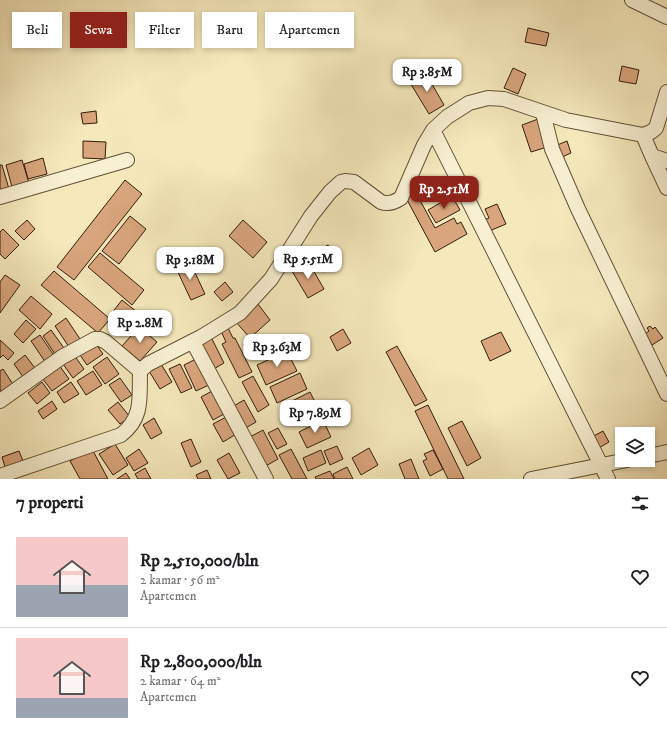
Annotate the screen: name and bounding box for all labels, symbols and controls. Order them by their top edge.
chip: Beli [12,12,62,48]
chip: Sewa [70,12,127,48]
chip: Filter [135,12,194,48]
chip: Baru [202,12,257,48]
chip: Apartemen [265,12,354,48]
pin: Rp 3.85M [386,59,468,93]
text: Rp 3.85M [402,64,452,80]
pin: Rp 2.51M [403,176,485,210]
text: Rp 2.51M [419,181,469,197]
pin: Rp 5.51M [267,246,349,280]
pin: Rp 3.18M [149,247,231,281]
text: Rp 5.51M [283,251,333,267]
text: Rp 3.18M [165,252,215,268]
pin: Rp 2.8M [103,310,177,344]
text: Rp 2.8M [117,315,163,331]
pin: Rp 3.63M [236,334,318,368]
text: Rp 3.63M [252,339,302,355]
pin: Rp 7.89M [274,400,356,434]
text: Rp 7.89M [289,405,341,421]
map controls [615,427,655,467]
button: layers [615,427,655,467]
text: 7 properti [16,492,83,514]
icon: filters [629,492,651,514]
text: Rp 2,510,000/bln [140,550,259,572]
icon: home [48,553,96,601]
icon: heart [629,566,651,588]
text: 2 kamar · 56 m² [140,572,220,588]
text: Apartemen [140,588,197,604]
text: Rp 2,800,000/bln [140,651,262,673]
icon: home [48,654,96,702]
icon: heart [629,667,651,689]
text: 2 kamar · 64 m² [140,673,221,689]
text: Apartemen [140,689,197,705]

